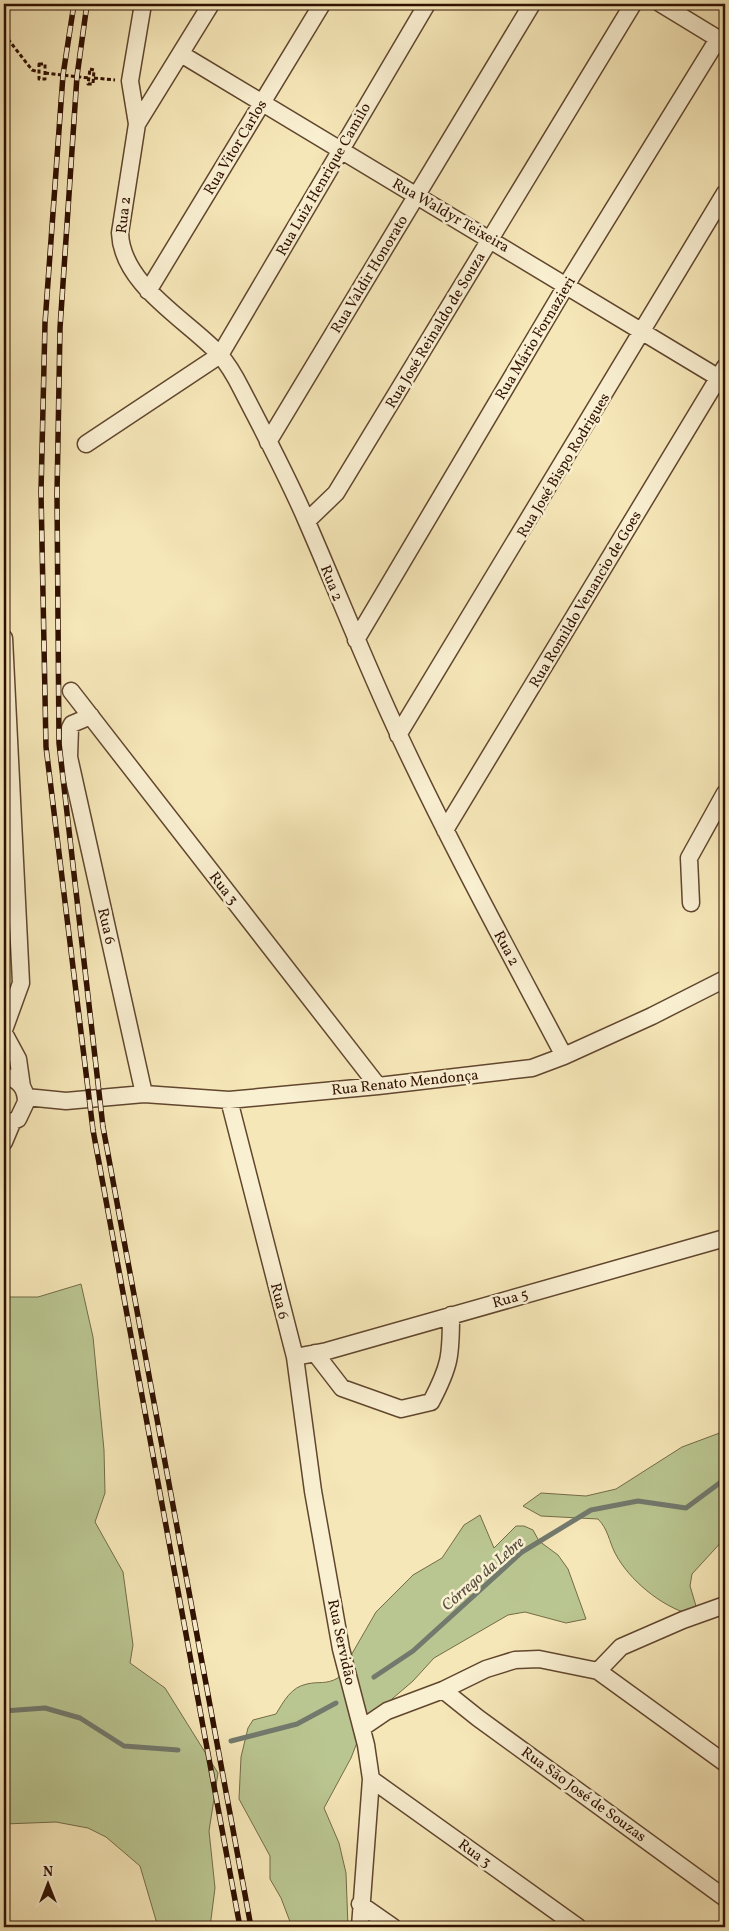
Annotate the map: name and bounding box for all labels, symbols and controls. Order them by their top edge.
street label: Rua Vitor Carlos [200,96,273,199]
street label: Rua Luiz Henrique Camilo [272,99,377,260]
street label: Rua Waldyr Teixeira [388,174,513,258]
street label: Rua 2 [112,195,137,235]
street label: Rua Valdir Honorato [327,212,414,338]
street label: Rua José Reinaldo de Souza [381,249,491,413]
street label: Rua Mário Fornazieri [491,273,582,404]
street label: Rua José Bispo Rodrigues [513,389,616,542]
street label: Rua Romildo Venancio de Goes [525,507,648,692]
street label: Rua 2 [314,562,347,605]
street label: Rua 3 [203,868,242,910]
street label: Rua 6 [91,906,120,947]
street label: Rua 2 [488,927,524,970]
street label: Rua Renato Mendonça [331,1065,480,1102]
street label: Rua 6 [264,1281,293,1322]
street label: Rua 5 [490,1284,531,1315]
water label: Córrego da Lebre [437,1532,530,1617]
street label: Rua Servidão [321,1597,360,1687]
street label: Rua São José de Souzas [516,1743,650,1848]
street label: Rua 3 [453,1835,495,1874]
north arrow [22,1858,72,1908]
text: N [43,1863,53,1882]

